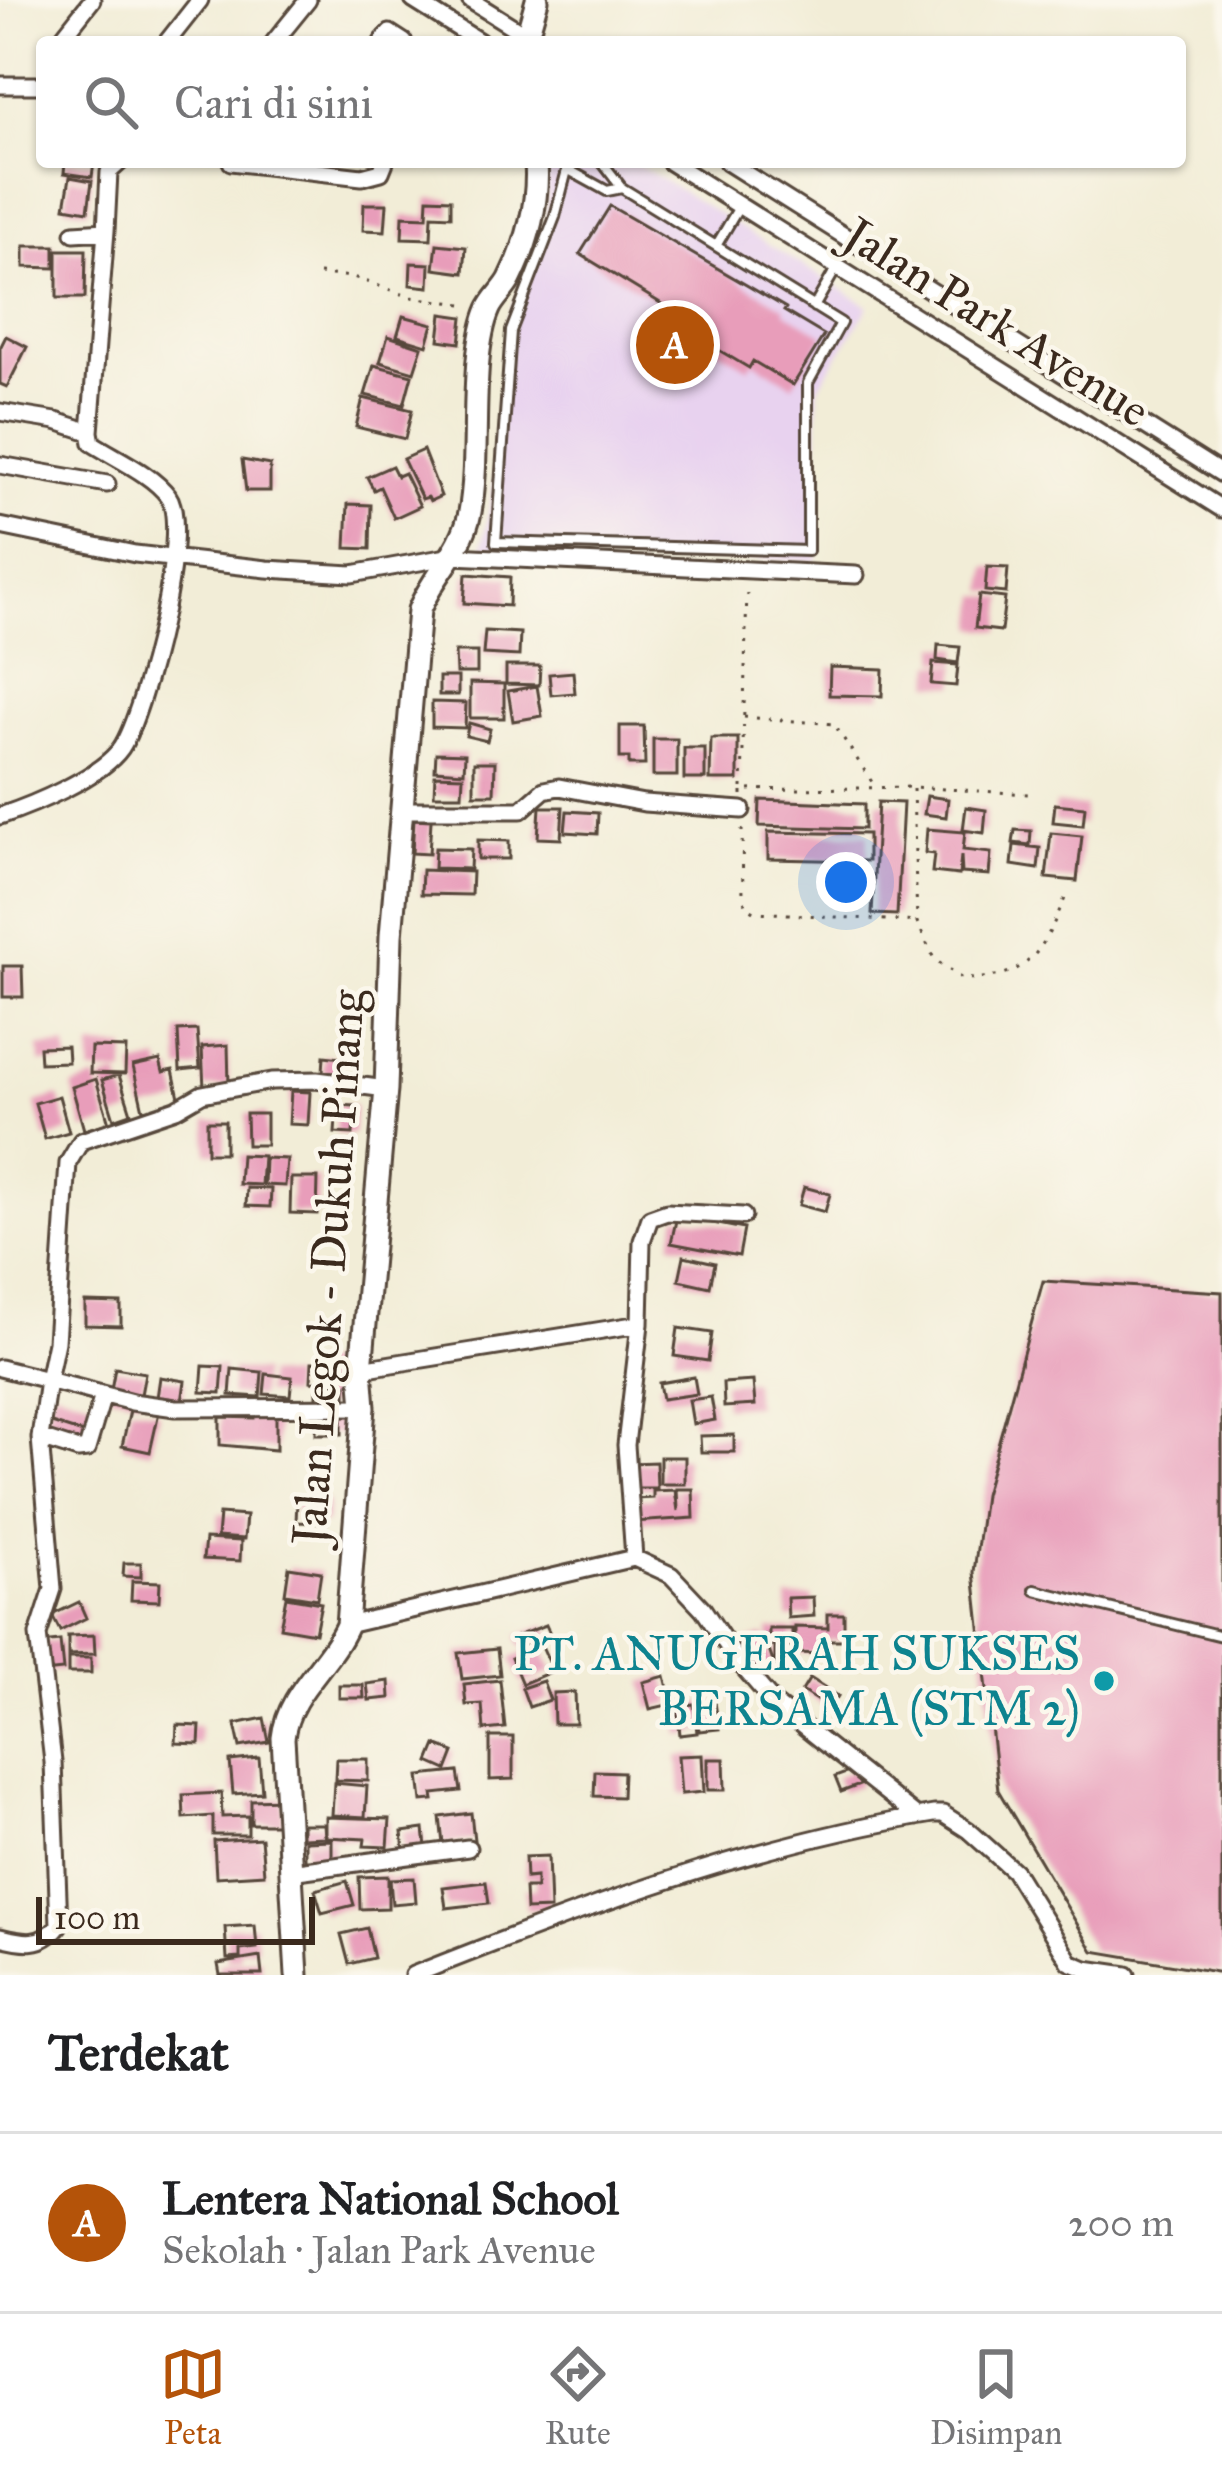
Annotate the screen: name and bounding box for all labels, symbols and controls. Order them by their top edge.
search box [36,36,1186,168]
icon: search [78,69,144,135]
text: Cari di sini [174,75,373,130]
street label: Jalan Park Avenue [829,202,1161,440]
pin: A [636,300,714,390]
your location [816,852,876,912]
street label: Jalan Legok - Dukuh Pinang [279,987,377,1552]
place label: PT. ANUGERAH SUKSES BERSAMA (STM 2) [513,1624,1080,1738]
marker: PT. ANUGERAH SUKSES BERSAMA (STM 2) [1091,1668,1117,1694]
scale bar [36,1891,315,1944]
text: 100 m [54,1898,140,1938]
text: Terdekat [48,2022,229,2084]
text: Lentera National School [162,2171,619,2226]
text: A [74,2199,100,2247]
text: 200 m [1068,2199,1174,2247]
text: Sekolah · Jalan Park Avenue [162,2226,596,2274]
tab: Peta [160,2341,226,2453]
tab: Rute [545,2341,611,2453]
tab: Disimpan [930,2341,1062,2453]

